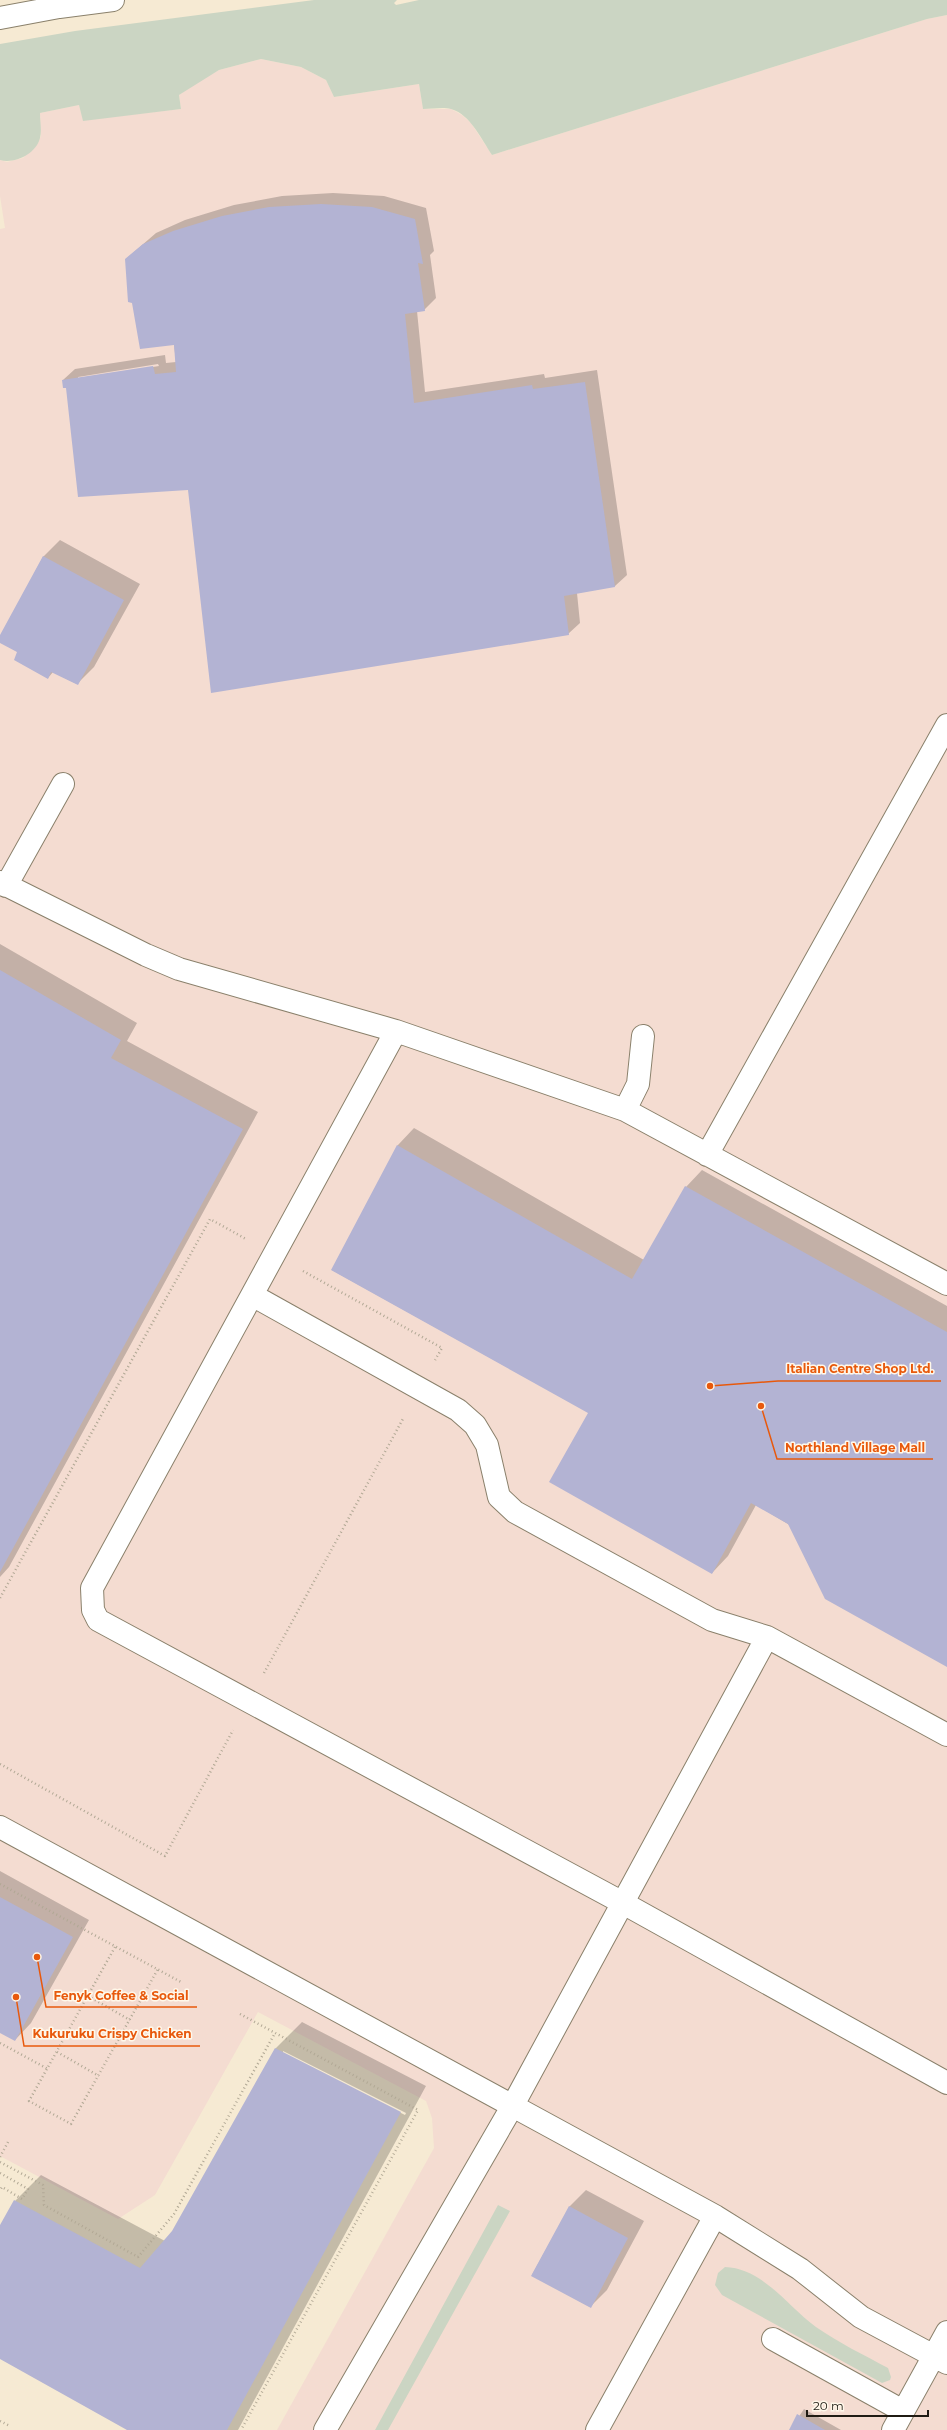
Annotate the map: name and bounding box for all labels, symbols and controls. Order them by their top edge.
callout: Italian Centre Shop Ltd. [778,1357,941,1381]
text: Italian Centre Shop Ltd. [786,1361,934,1376]
callout: Northland Village Mall [777,1435,933,1459]
text: Northland Village Mall [785,1440,925,1455]
callout: Fenyk Coffee & Social [46,1983,197,2007]
text: Fenyk Coffee & Social [53,1988,189,2003]
callout: Kukuruku Crispy Chicken [24,2022,200,2046]
text: Kukuruku Crispy Chicken [32,2026,192,2041]
scale bar [807,2392,928,2418]
text: 20 m [813,2398,844,2413]

